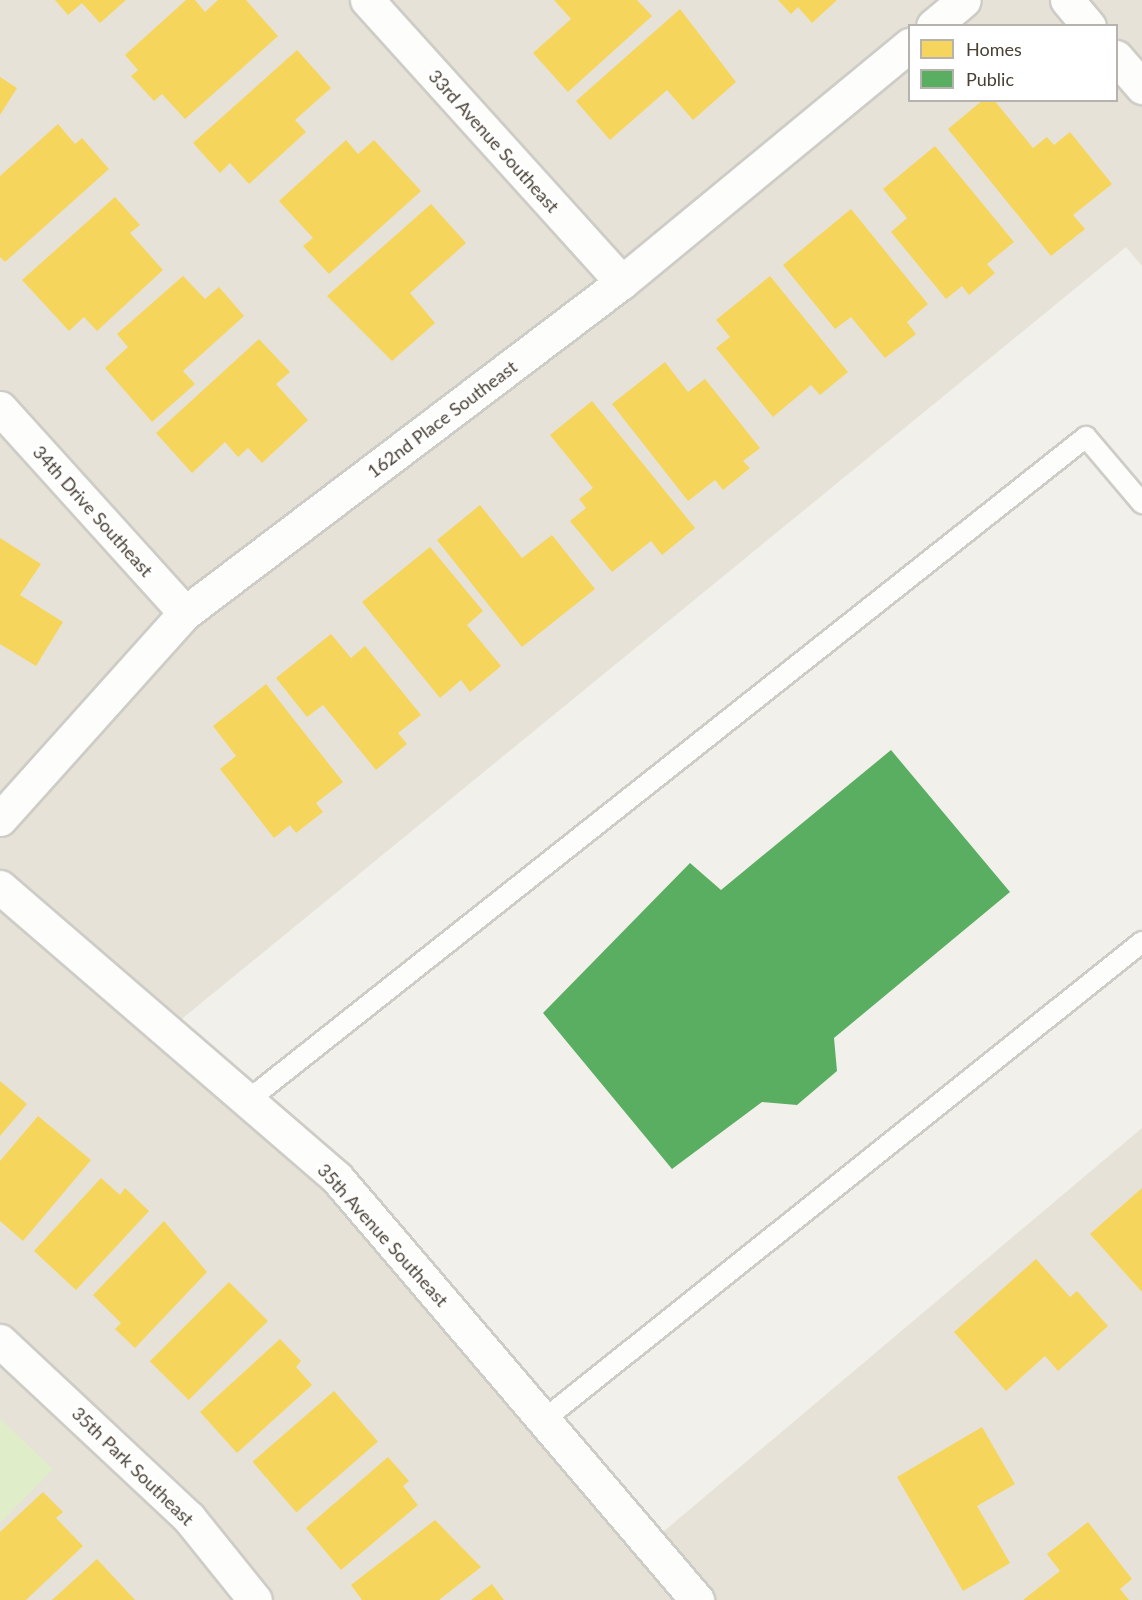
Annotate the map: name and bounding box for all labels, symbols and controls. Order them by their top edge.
legend [908,24,1118,102]
text: Homes [966,38,1022,60]
street label: 33rd Avenue Southeast [424,65,564,217]
text: Public [966,68,1014,90]
street label: 162nd Place Southeast [363,356,521,482]
street label: 34th Drive Southeast [29,441,157,581]
street label: 35th Avenue Southeast [313,1159,453,1311]
street label: 35th Park Southeast [68,1402,198,1530]

